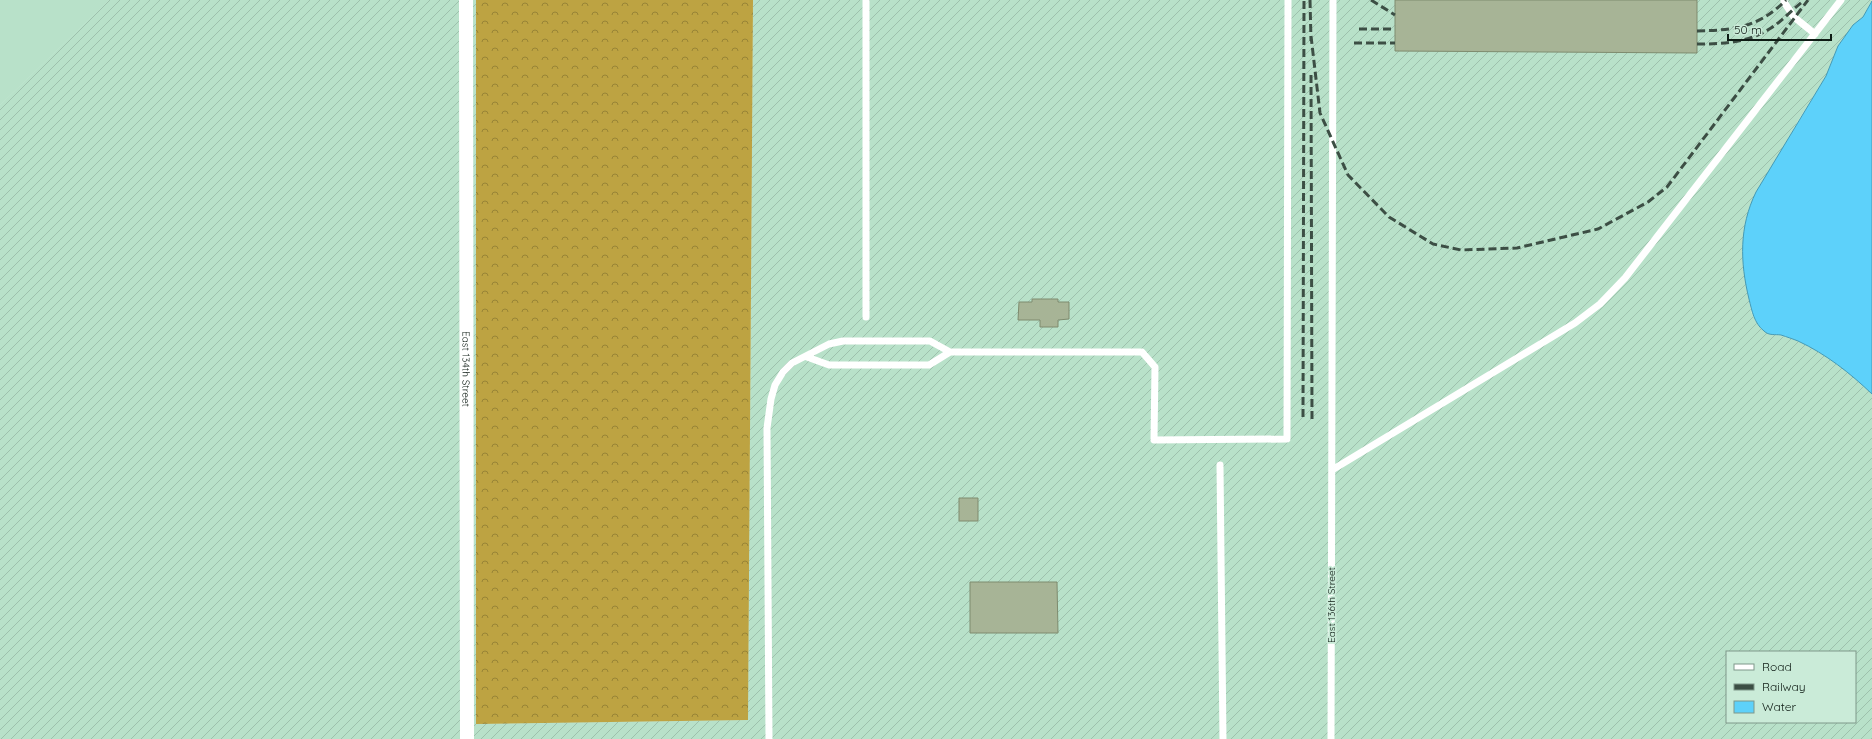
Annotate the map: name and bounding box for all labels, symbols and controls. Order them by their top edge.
scale bar [1728,16,1831,42]
text: 50 m [1734,22,1762,37]
street label: East 134th Street [459,331,473,408]
street label: East 136th Street [1325,566,1338,643]
legend [1726,651,1856,723]
text: Road [1762,659,1792,674]
text: Railway [1762,679,1806,694]
text: Water [1762,699,1797,714]

